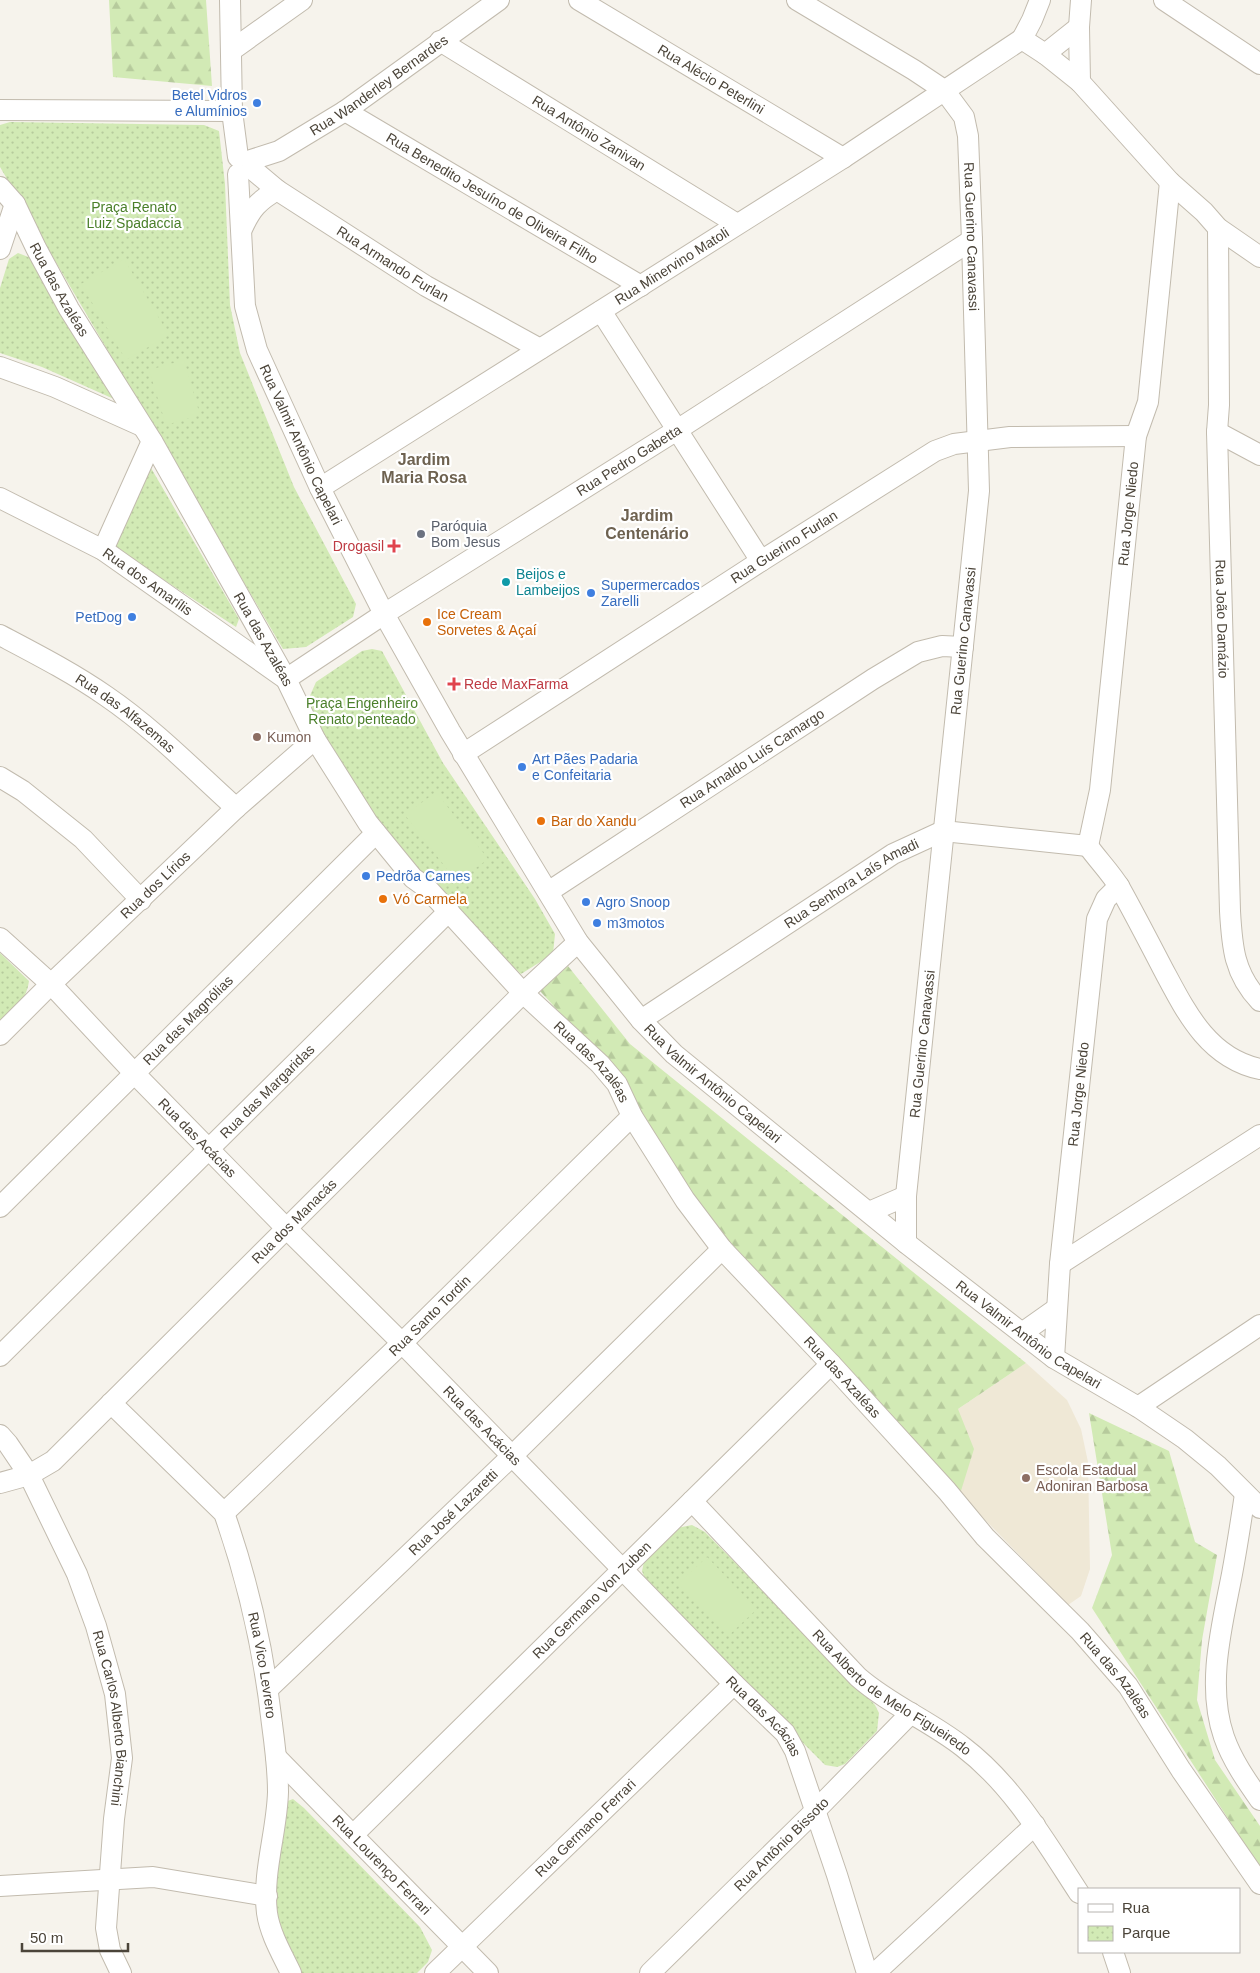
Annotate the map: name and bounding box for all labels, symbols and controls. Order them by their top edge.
street label: Rua Wanderley Bernardes [307,32,451,139]
street label: Rua Alécio Peterlini [655,41,767,117]
place label: Betel Vidros e Alumínios [172,87,247,119]
street label: Rua Antônio Zanivan [529,92,649,174]
marker: Betel Vidros e Alumínios [251,97,263,109]
street label: Rua Benedito Jesuíno de Oliveira Filho [383,129,601,267]
street label: Rua Guerino Canavassi [961,162,982,311]
park label: Praça Renato Luiz Spadaccia [87,199,182,231]
street label: Rua Armando Furlan [334,223,452,305]
street label: Rua Minervino Matoli [612,224,732,308]
street label: Rua das Azaléas [27,240,92,339]
street label: Rua Valmir Antônio Capelari [257,362,345,527]
street label: Rua Pedro Gabetta [573,421,684,499]
district label: Jardim Maria Rosa [381,451,467,486]
street label: Rua Jorge Niedo [1115,460,1141,567]
district label: Jardim Centenário [605,507,689,542]
street label: Rua Guerino Furlan [728,507,840,587]
place label: Paróquia Bom Jesus [431,518,500,550]
marker: Paróquia Bom Jesus [415,528,427,540]
place label: Drogasil [333,538,384,554]
marker: Drogasil [388,540,400,552]
street label: Rua dos Amarílis [100,544,196,619]
street label: Rua João Damázio [1212,559,1232,679]
place label: Beijos e Lambeijos [516,566,580,598]
street label: Rua Guerino Canavassi [947,566,979,716]
marker: Beijos e Lambeijos [500,576,512,588]
place label: Supermercados Zarelli [601,577,700,609]
marker: Supermercados Zarelli [585,587,597,599]
street label: Rua das Azaléas [231,589,296,689]
place label: Ice Cream Sorvetes & Açaí [437,606,537,638]
place label: PetDog [75,609,122,625]
marker: PetDog [126,611,138,623]
marker: Ice Cream Sorvetes & Açaí [421,616,433,628]
street label: Rua das Alfazemas [73,670,178,756]
place label: Rede MaxFarma [464,676,568,692]
marker: Rede MaxFarma [448,678,460,690]
park label: Praça Engenheiro Renato penteado [306,695,418,727]
street label: Rua Arnaldo Luís Camargo [677,705,827,811]
place label: Kumon [267,729,311,745]
marker: Kumon [251,731,263,743]
place label: Art Pães Padaria e Confeitaria [532,751,638,783]
marker: Art Pães Padaria e Confeitaria [516,761,528,773]
place label: Bar do Xandu [551,813,637,829]
marker: Bar do Xandu [535,815,547,827]
street label: Rua Senhora Laís Amadi [781,835,921,931]
street label: Rua dos Lírios [117,848,193,922]
place label: Pedrõa Carnes [376,868,470,884]
marker: Pedrõa Carnes [360,870,372,882]
place label: Vó Carmela [393,891,467,907]
marker: Vó Carmela [377,893,389,905]
place label: Agro Snoop [596,894,670,910]
marker: Agro Snoop [580,896,592,908]
place label: m3motos [607,915,665,931]
marker: m3motos [591,917,603,929]
street label: Rua Guerino Canavassi [906,969,938,1119]
street label: Rua das Magnólias [140,972,236,1068]
street label: Rua das Azaléas [551,1018,632,1105]
street label: Rua Valmir Antônio Capelari [641,1020,784,1146]
street label: Rua das Margaridas [217,1041,318,1141]
street label: Rua Jorge Niedo [1065,1041,1092,1147]
street label: Rua das Acácias [155,1095,240,1181]
street label: Rua dos Manacás [248,1175,340,1267]
street label: Rua Santo Tordin [386,1272,474,1359]
street label: Rua Valmir Antônio Capelari [953,1277,1104,1392]
street label: Rua das Azaléas [801,1333,884,1421]
street label: Rua das Acácias [440,1383,524,1469]
place label: Escola Estadual Adoniran Barbosa [1036,1462,1148,1494]
street label: Rua José Lazaretti [405,1466,501,1558]
marker: Escola Estadual Adoniran Barbosa [1020,1472,1032,1484]
street label: Rua Germano Von Zuben [529,1538,654,1662]
street label: Rua Vico Levrero [245,1610,279,1720]
street label: Rua Alberto de Melo Figueiredo [809,1626,975,1759]
street label: Rua Carlos Alberto Bianchini [90,1629,130,1807]
street label: Rua das Azaléas [1077,1629,1154,1721]
street label: Rua das Acácias [723,1673,804,1758]
street label: Rua Germano Ferrari [532,1776,639,1880]
street label: Rua Antônio Bissoto [731,1794,832,1894]
street label: Rua Lourenço Ferrari [329,1812,434,1918]
legend [1078,1888,1240,1953]
text: Rua [1122,1899,1150,1916]
scale bar [22,1920,129,1952]
text: Parque [1122,1924,1170,1941]
text: 50 m [30,1929,63,1946]

